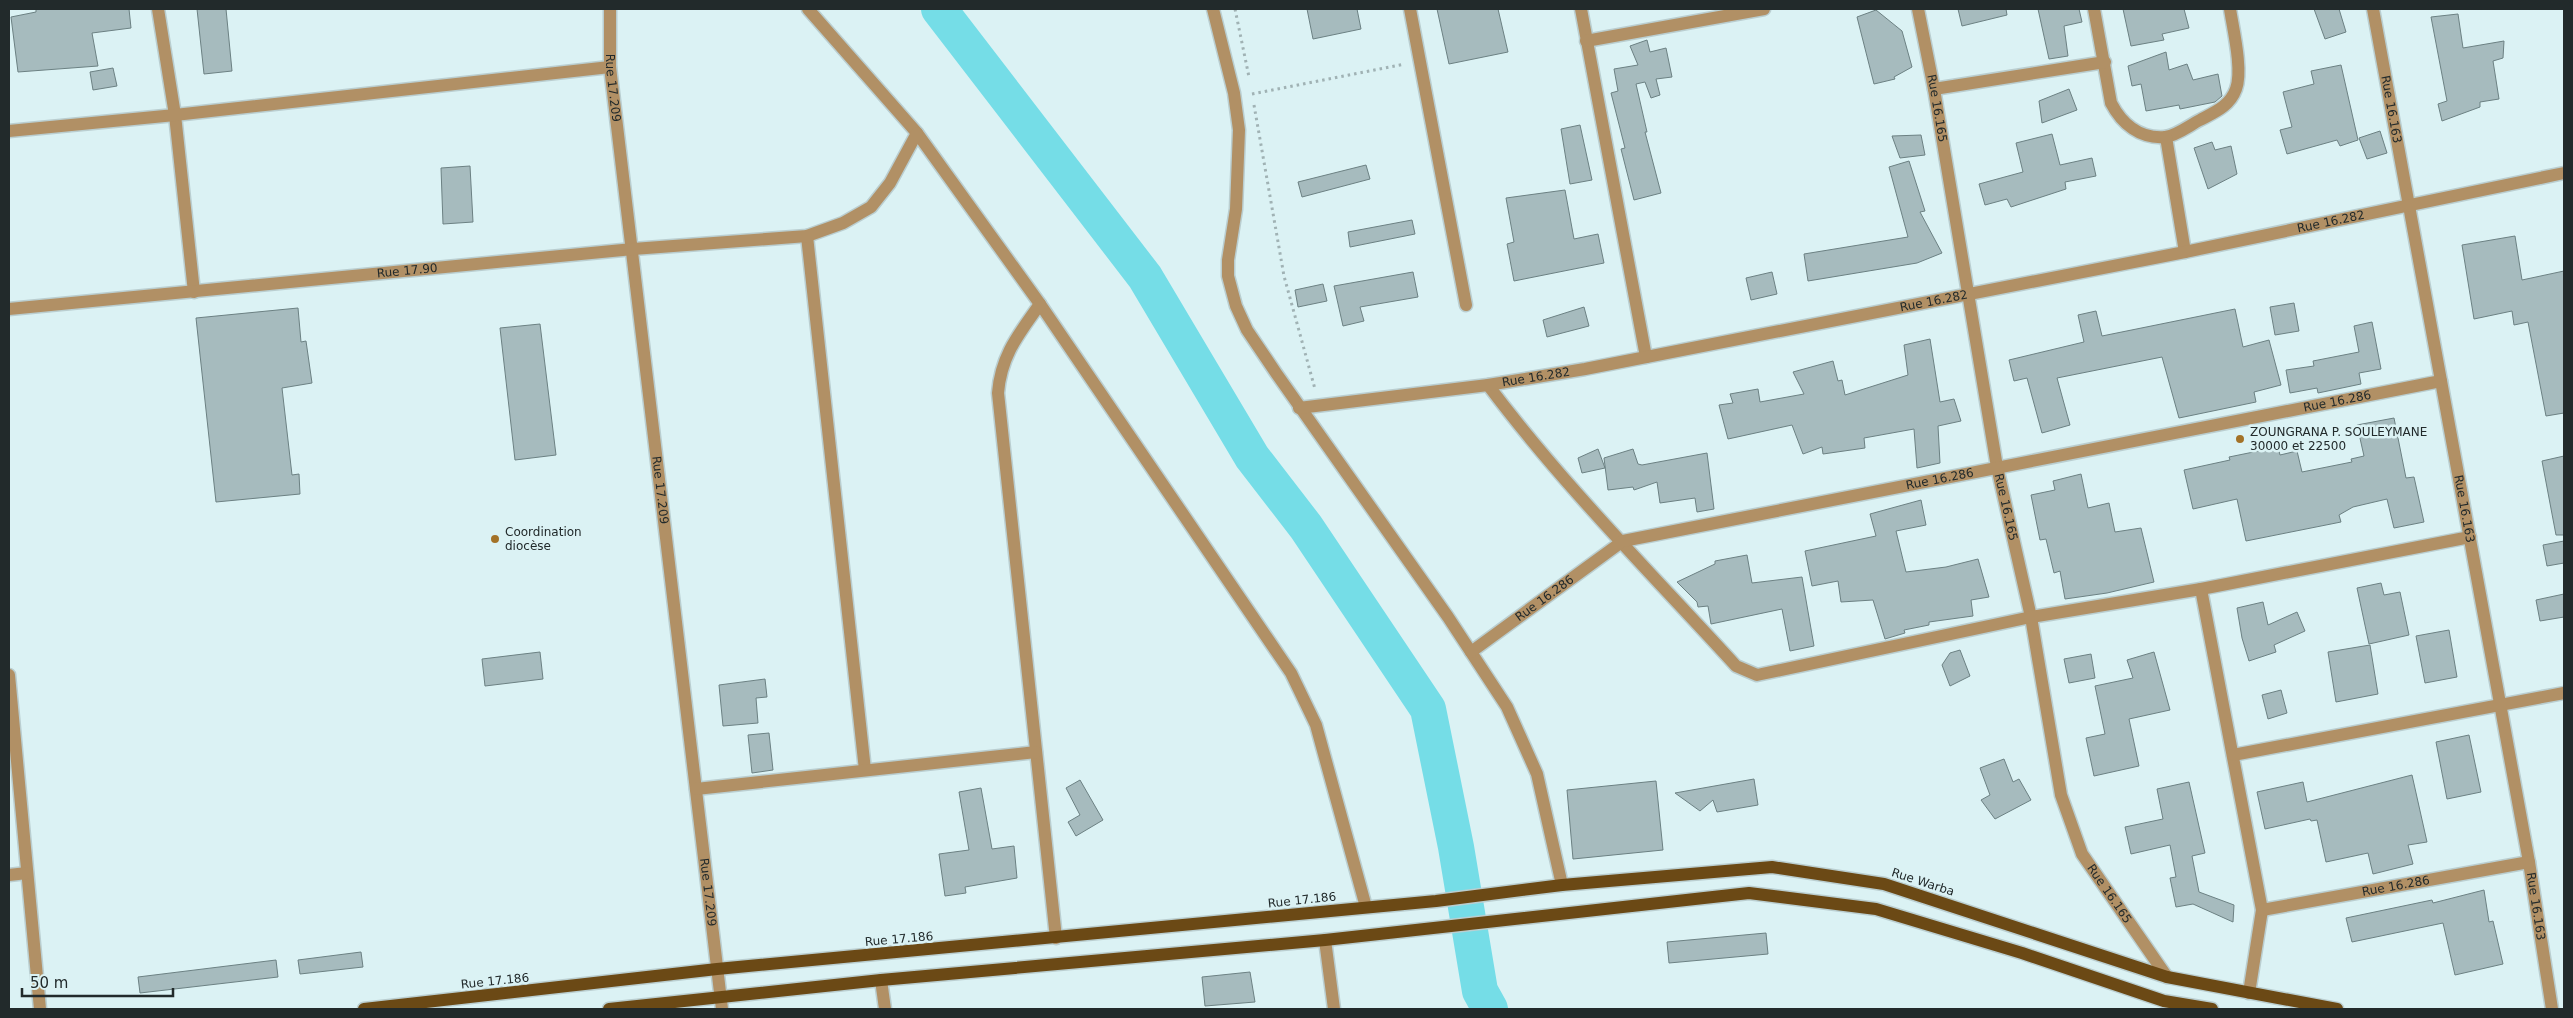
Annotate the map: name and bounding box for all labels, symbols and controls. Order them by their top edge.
street label: Rue 17.209 [603,54,623,123]
street label: Rue 16.165 [1924,73,1950,143]
street label: Rue 16.163 [2378,74,2404,144]
street label: Rue 16.282 [2296,208,2366,235]
street label: Rue 17.90 [376,261,438,281]
street label: Rue 16.282 [1899,288,1969,314]
street label: Rue 16.282 [1501,365,1571,390]
street label: Rue 16.286 [2302,388,2372,415]
place label: ZOUNGRANA P. SOULEYMANE 30000 et 22500 [2250,425,2427,453]
marker: ZOUNGRANA P. SOULEYMANE 30000 et 22500 [2234,433,2246,445]
street label: Rue 17.209 [649,455,671,525]
street label: Rue 16.286 [1905,466,1975,492]
street label: Rue 16.165 [1992,472,2021,542]
street label: Rue 16.163 [2451,474,2477,544]
place label: Coordination diocèse [505,525,582,553]
marker: Coordination diocèse [489,533,501,545]
street label: Rue 16.286 [1513,572,1576,624]
street label: Rue 17.209 [697,857,719,927]
street label: Rue 16.165 [2084,861,2135,926]
street label: Rue Warba [1890,865,1956,899]
street label: Rue 16.163 [2524,871,2548,941]
street label: Rue 16.286 [2361,873,2431,899]
street label: Rue 17.186 [1267,889,1337,911]
street label: Rue 17.186 [864,929,934,949]
scale bar [22,966,174,998]
street label: Rue 17.186 [460,970,530,992]
text: 50 m [30,974,68,992]

